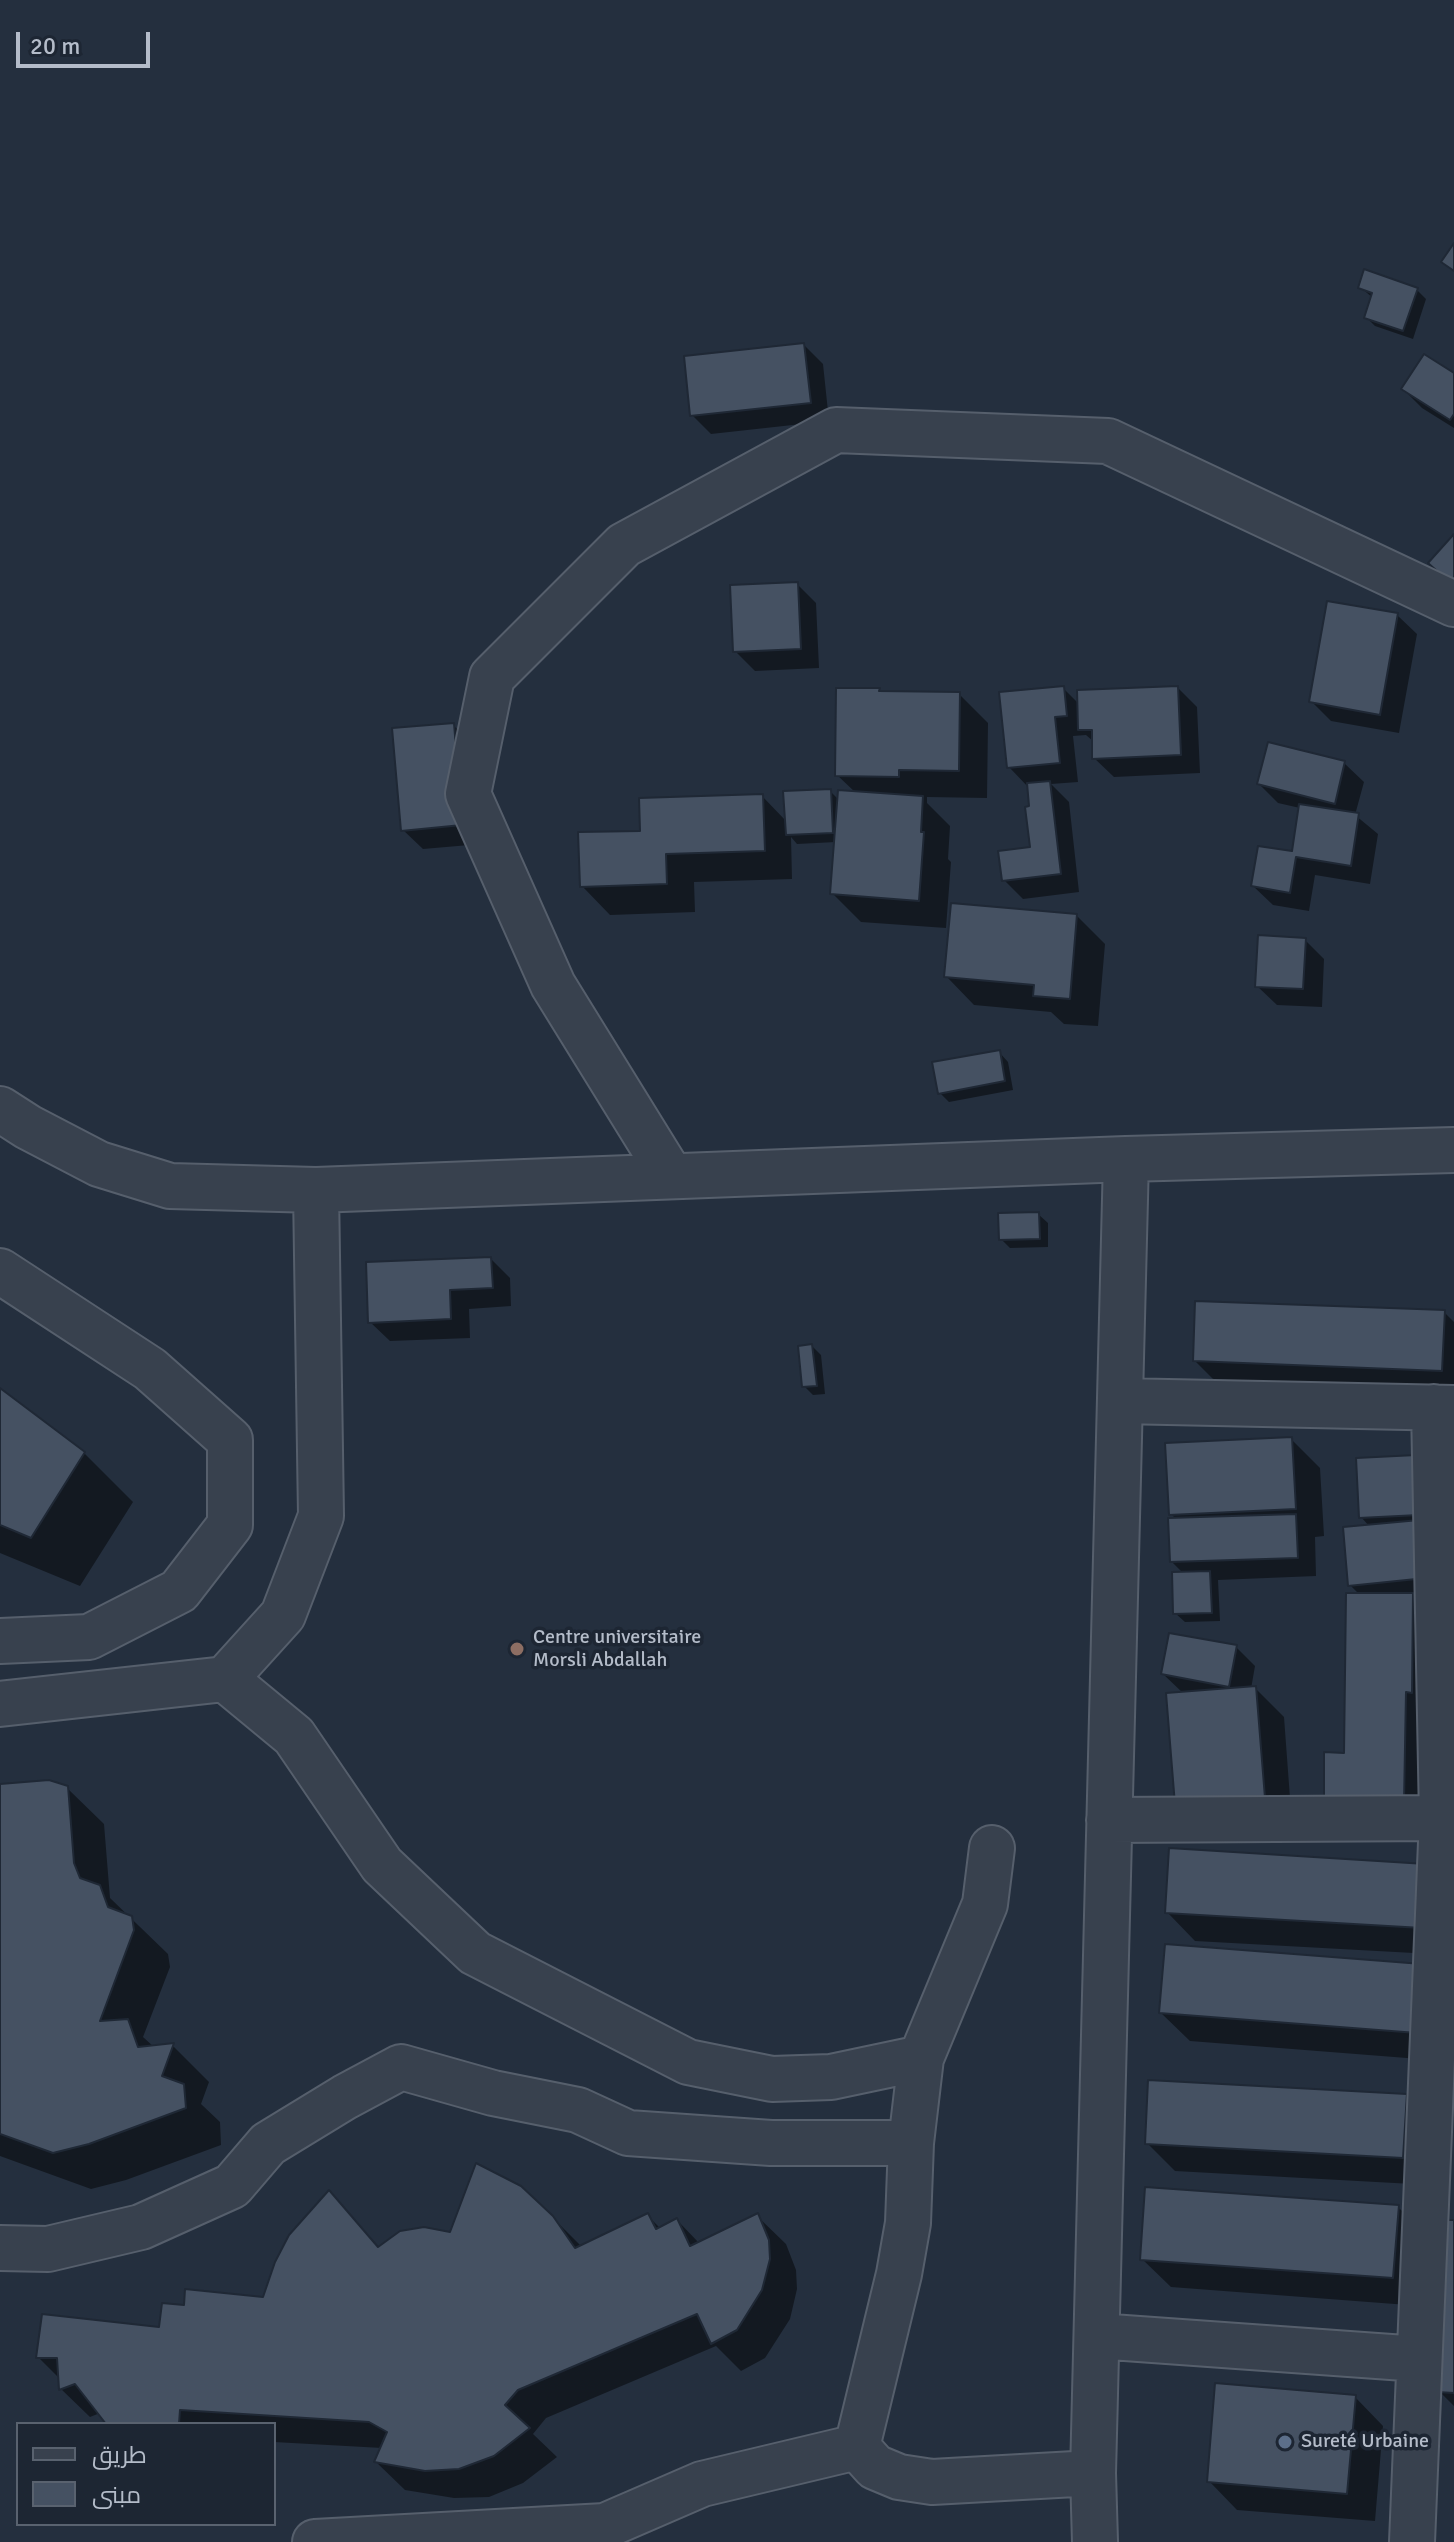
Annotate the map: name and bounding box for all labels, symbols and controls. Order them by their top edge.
scale bar [20,16,154,66]
text: 20 m [30,31,80,61]
place label: Centre universitaire Morsli Abdallah [533,1626,701,1673]
marker: Centre universitaire Morsli Abdallah [508,1640,526,1658]
legend [16,2422,276,2526]
place label: Sureté Urbaine [1301,2430,1429,2454]
marker: Sureté Urbaine [1276,2433,1294,2451]
text: طريق [92,2440,147,2470]
text: مبنى [92,2480,141,2510]

